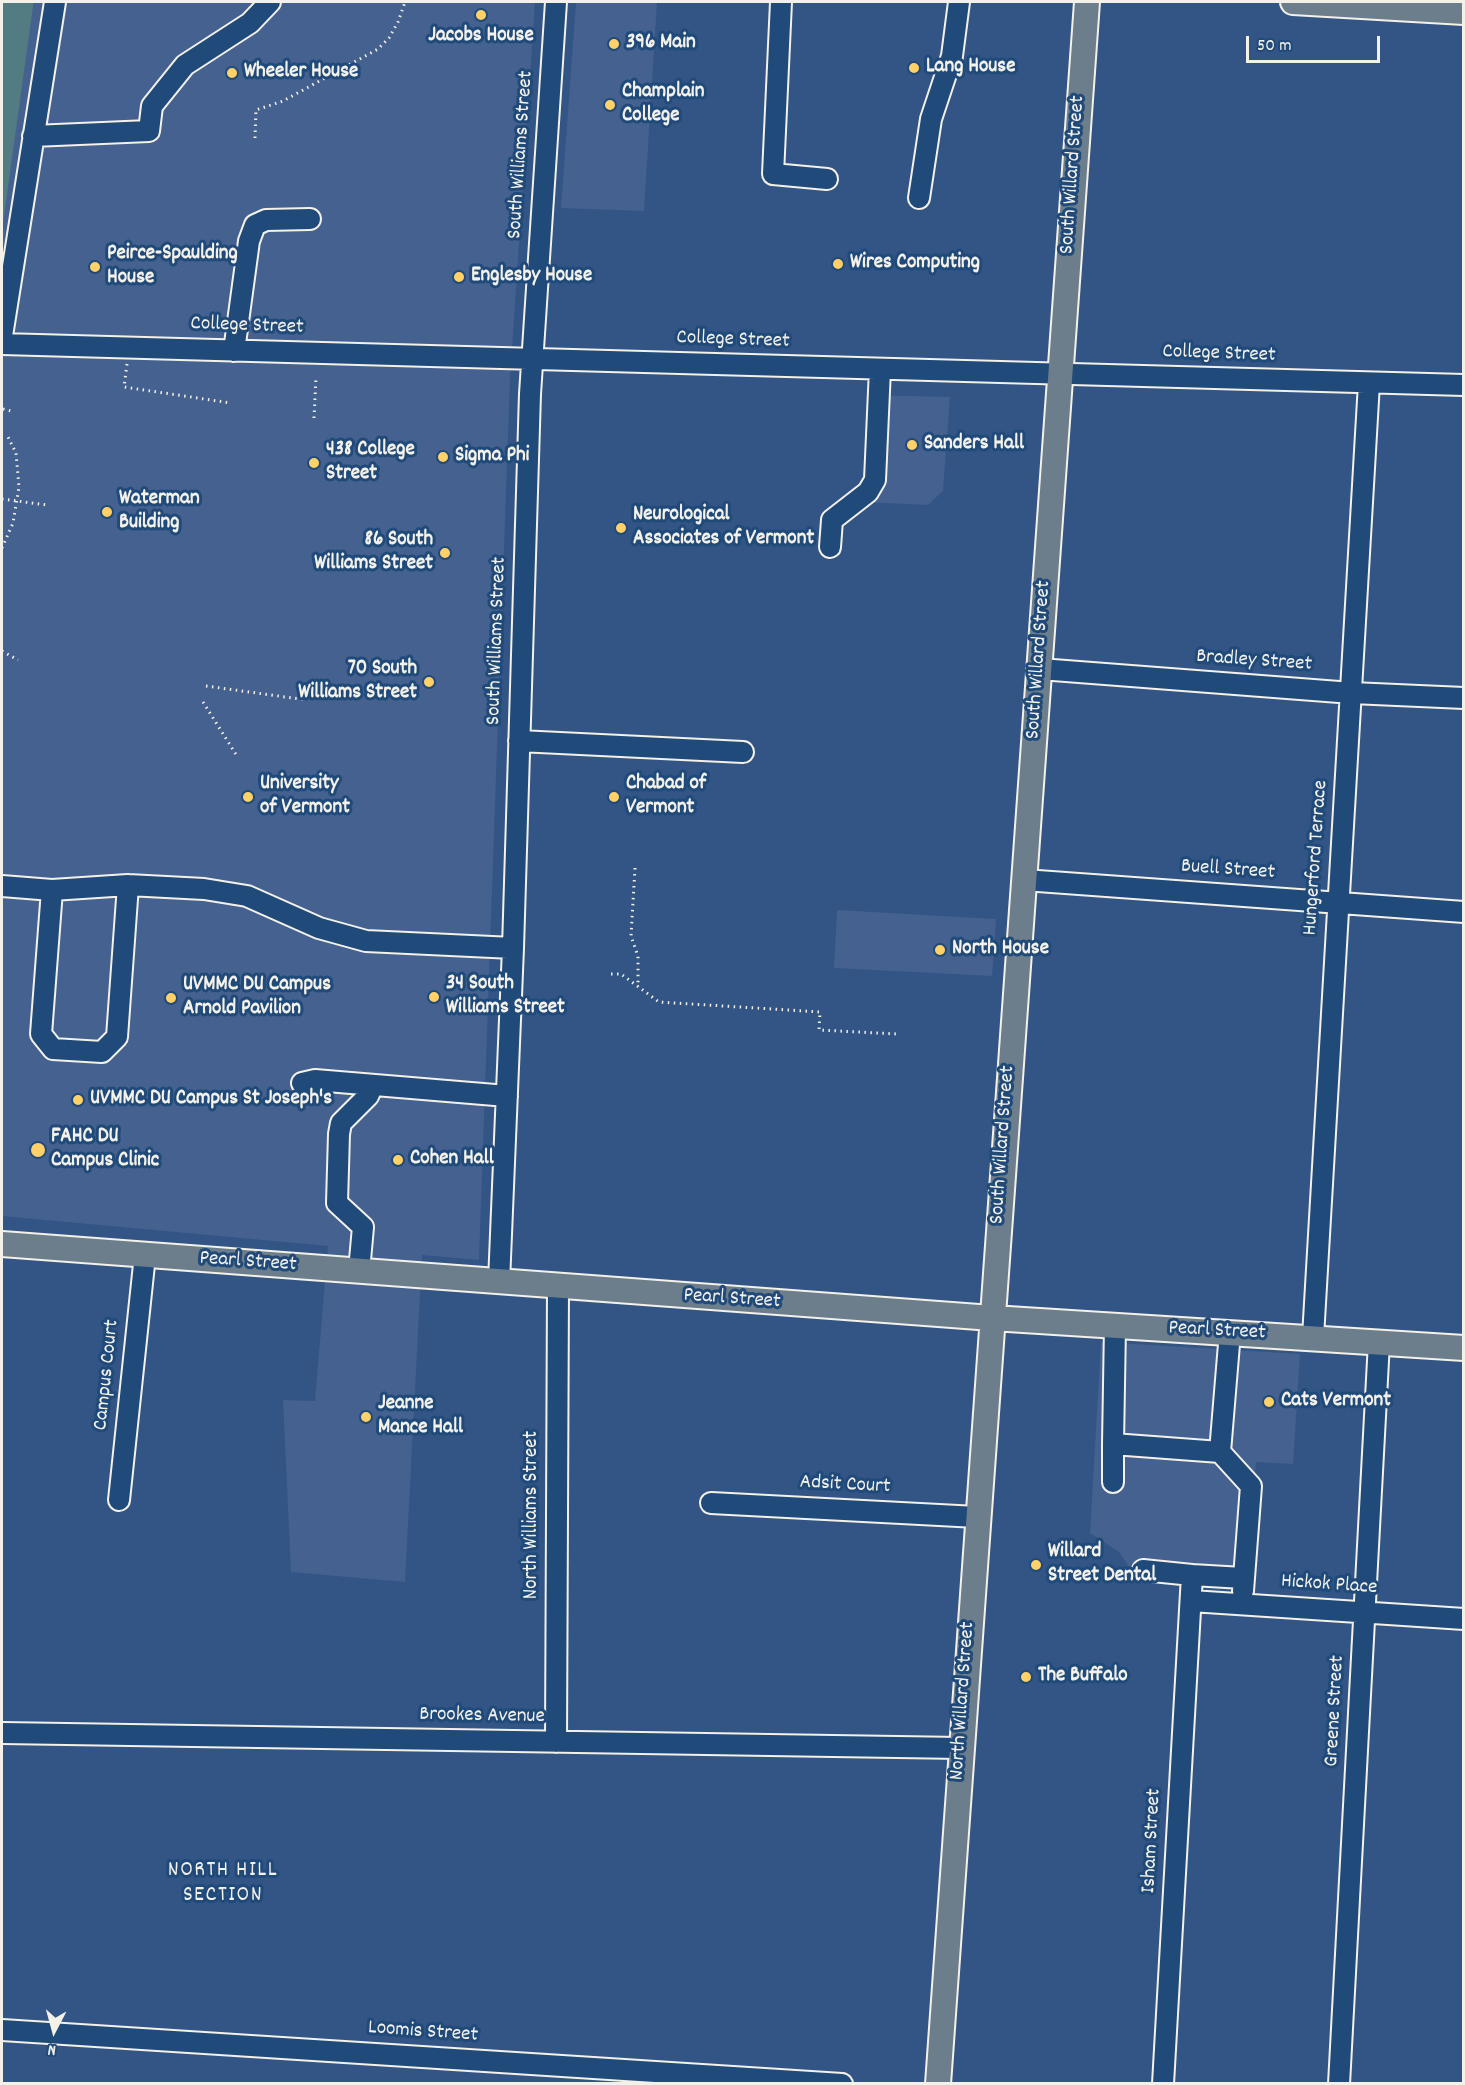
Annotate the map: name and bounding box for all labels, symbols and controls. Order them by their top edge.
marker: Jacobs House [474,8,488,22]
place label: Jacobs House [428,24,534,50]
scale bar [1249,24,1382,62]
place label: 396 Main [626,31,696,57]
text: 50 m [1257,34,1292,59]
marker: 396 Main [607,37,621,51]
place label: Lang House [926,55,1015,81]
place label: Wheeler House [244,60,358,86]
marker: Lang House [907,61,921,75]
marker: Wheeler House [225,66,239,80]
street label: South Williams Street [504,70,540,240]
place label: Champlain College [622,80,704,130]
street label: South Willard Street [1056,95,1092,255]
marker: Champlain College [603,98,617,112]
place label: Peirce-Spaulding House [107,242,238,292]
place label: Wires Computing [850,251,980,277]
marker: Wires Computing [831,257,845,271]
marker: Peirce-Spaulding House [88,260,102,274]
place label: Englesby House [471,264,592,290]
marker: Englesby House [452,270,466,284]
street label: College Street [190,312,304,342]
street label: College Street [676,326,790,356]
street label: College Street [1162,340,1276,370]
place label: Sanders Hall [924,432,1024,458]
place label: 438 College Street [326,438,415,488]
marker: Sanders Hall [905,438,919,452]
place label: Sigma Phi [455,444,529,470]
marker: Sigma Phi [436,450,450,464]
marker: 438 College Street [307,456,321,470]
place label: Waterman Building [119,487,200,537]
place label: Neurological Associates of Vermont [633,503,814,553]
marker: Waterman Building [100,505,114,519]
marker: Neurological Associates of Vermont [614,521,628,535]
place label: 86 South Williams Street [314,528,433,578]
marker: 86 South Williams Street [438,546,452,560]
street label: South Williams Street [482,556,514,726]
street label: South Willard Street [1022,580,1058,740]
street label: Bradley Street [1195,645,1313,679]
place label: 70 South Williams Street [298,657,417,707]
marker: 70 South Williams Street [422,675,436,689]
place label: University of Vermont [260,772,350,822]
place label: Chabad of Vermont [626,772,706,822]
street label: Hungerford Terrace [1299,779,1335,937]
marker: University of Vermont [241,790,255,804]
marker: Chabad of Vermont [607,790,621,804]
street label: Buell Street [1180,855,1276,887]
place label: North House [952,937,1049,963]
marker: North House [933,943,947,957]
place label: 34 South Williams Street [446,972,565,1022]
place label: UVMMC DU Campus Arnold Pavilion [183,973,331,1023]
marker: 34 South Williams Street [427,990,441,1004]
marker: UVMMC DU Campus Arnold Pavilion [164,991,178,1005]
street label: South Willard Street [986,1065,1022,1225]
place label: UVMMC DU Campus St Joseph's [90,1087,332,1113]
marker: UVMMC DU Campus St Joseph's [71,1093,85,1107]
place label: FAHC DU Campus Clinic [51,1125,159,1175]
marker: FAHC DU Campus Clinic [29,1141,47,1159]
place label: Cohen Hall [410,1147,494,1173]
marker: Cohen Hall [391,1153,405,1167]
street label: Pearl Street [199,1247,297,1279]
street label: Pearl Street [683,1284,781,1316]
street label: Pearl Street [1168,1317,1266,1347]
street label: Campus Court [90,1318,126,1432]
place label: Cats Vermont [1281,1389,1391,1415]
place label: Jeanne Mance Hall [378,1392,463,1442]
marker: Cats Vermont [1262,1395,1276,1409]
marker: Jeanne Mance Hall [359,1410,373,1424]
street label: North Williams Street [520,1431,546,1599]
street label: Adsit Court [799,1471,891,1501]
place label: Willard Street Dental [1048,1540,1156,1590]
marker: Willard Street Dental [1029,1558,1043,1572]
street label: Hickok Place [1280,1570,1378,1602]
street label: North Willard Street [946,1621,982,1781]
street label: Greene Street [1320,1655,1352,1767]
place label: The Buffalo [1038,1664,1127,1690]
marker: The Buffalo [1019,1670,1033,1684]
street label: Brookes Avenue [419,1703,545,1731]
street label: Isham Street [1138,1788,1168,1894]
district label: NORTH HILL SECTION [168,1859,278,1910]
north arrow [24,2001,84,2061]
street label: Loomis Street [367,2017,479,2049]
text: N [47,2038,57,2061]

